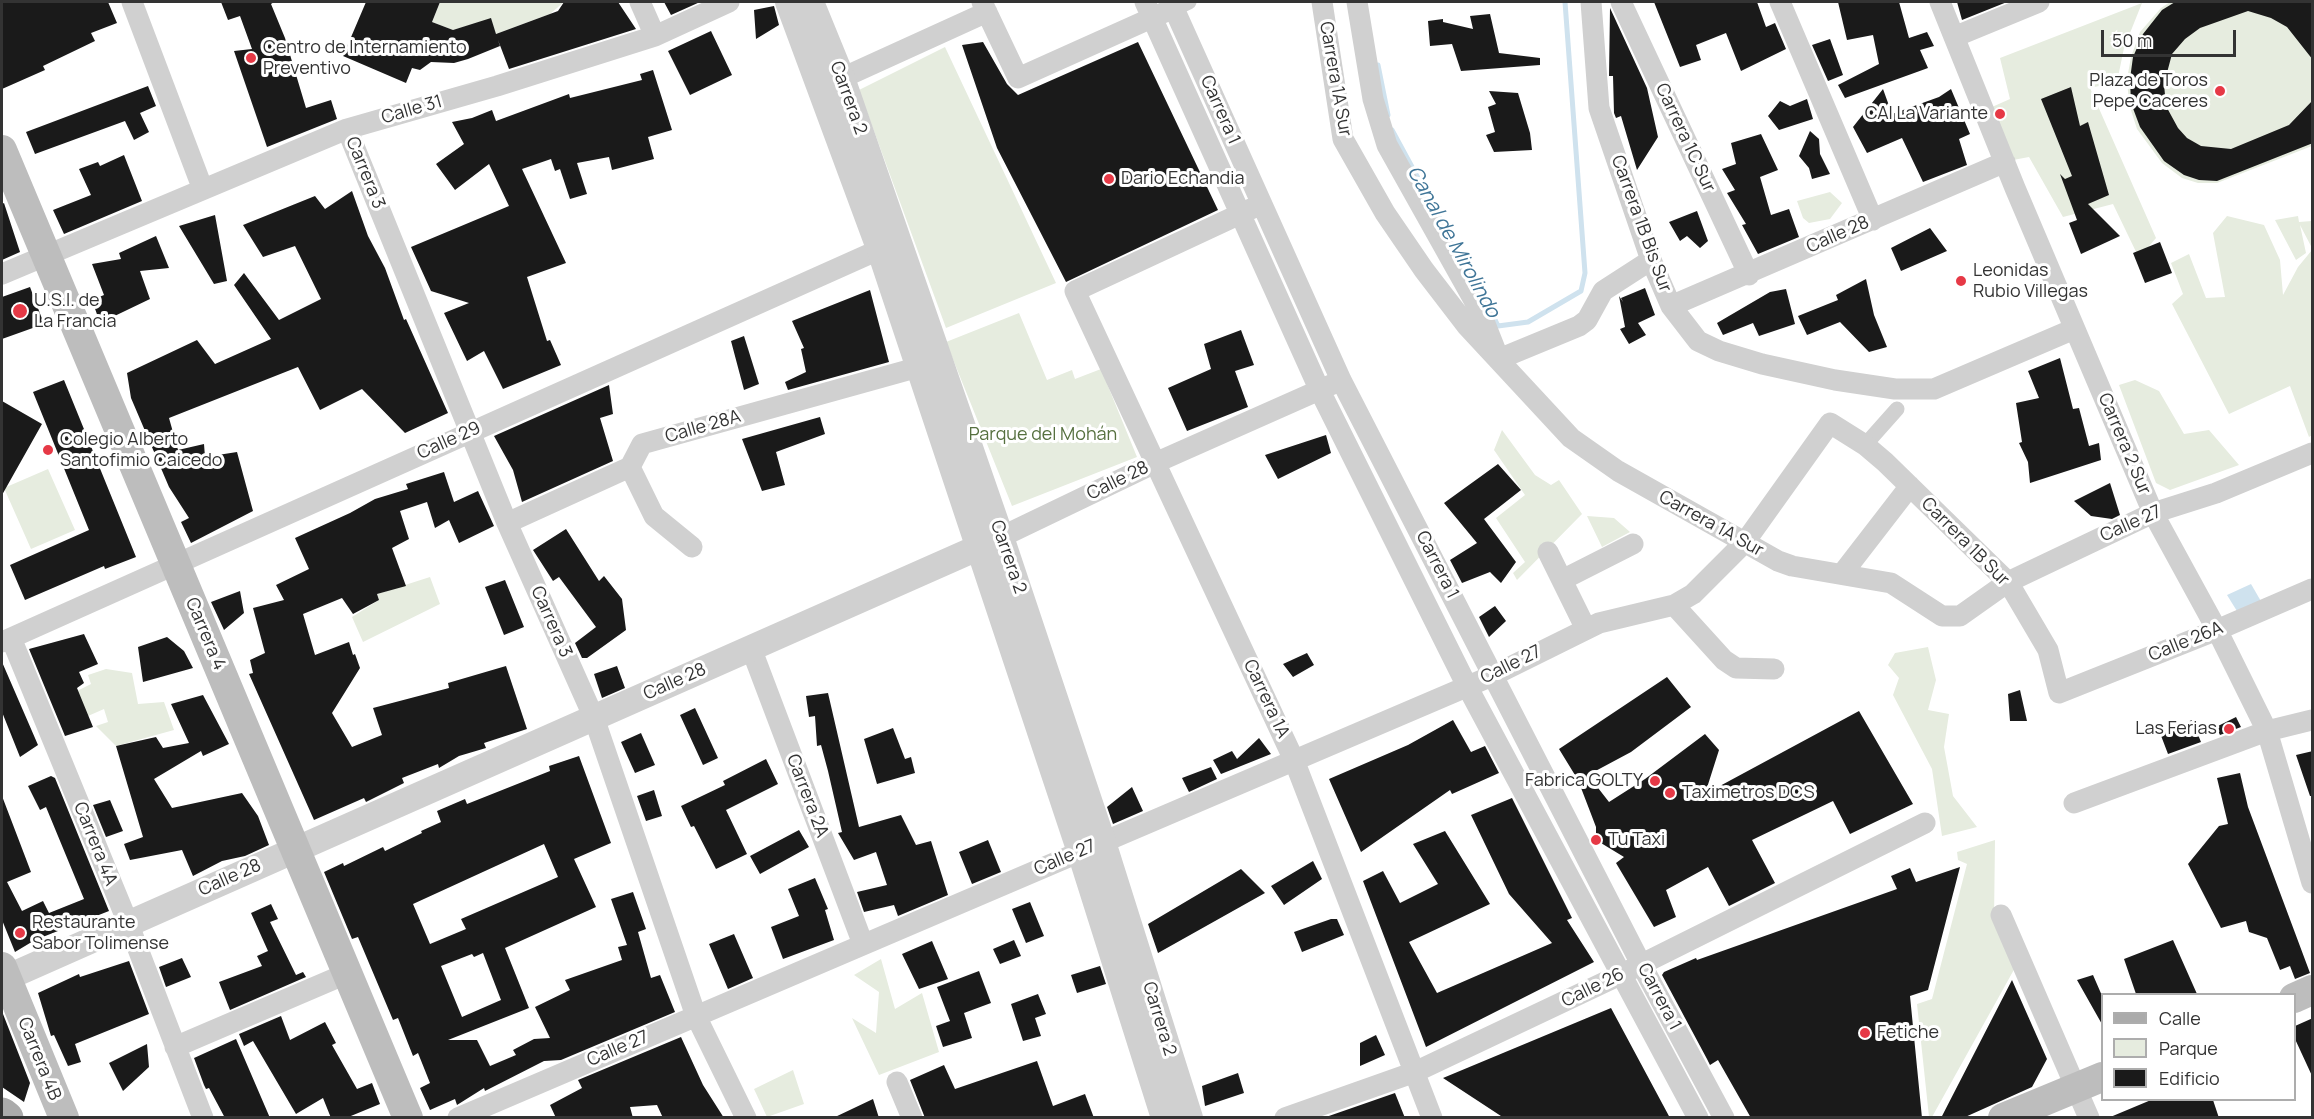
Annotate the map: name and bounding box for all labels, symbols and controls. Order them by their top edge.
scale bar [2104,18,2239,56]
street label: Carrera 1A Sur [1314,20,1356,138]
text: 50 m [2112,28,2152,52]
place label: Centro de Internamiento Preventivo [263,37,467,80]
marker: Centro de Internamiento Preventivo [244,51,258,65]
street label: Carrera 2 [825,59,871,137]
place label: Plaza de Toros Pepe Caceres [2089,70,2208,112]
street label: Carrera 1 [1195,72,1245,148]
street label: Carrera 1C Sur [1650,80,1720,196]
marker: Plaza de Toros Pepe Caceres [2213,84,2227,98]
street label: Calle 31 [379,91,445,129]
place label: CAI La Variante [1865,103,1988,125]
marker: CAI La Variante [1993,107,2007,121]
street label: Carrera 3 [341,134,389,212]
street label: Carrera 1B Bis Sur [1606,153,1676,295]
water label: Canal de Mirolindo [1401,162,1505,322]
place label: Dario Echandia [1121,168,1244,190]
marker: Dario Echandia [1102,172,1116,186]
street label: Calle 28 [1803,212,1873,258]
place label: Leonidas Rubio Villegas [1973,260,2088,302]
marker: Leonidas Rubio Villegas [1954,274,1968,288]
place label: U.S.I. de La Francia [34,290,117,332]
marker: U.S.I. de La Francia [11,302,29,320]
street label: Carrera 2 Sur [2093,390,2155,498]
street label: Calle 28A [663,406,743,448]
street label: Calle 29 [414,418,484,464]
park label: Parque del Mohán [969,424,1117,446]
place label: Colegio Alberto Santofimio Caicedo [60,429,222,472]
marker: Colegio Alberto Santofimio Caicedo [41,443,55,457]
street label: Calle 28 [1084,457,1152,505]
street label: Carrera 1A Sur [1655,486,1767,562]
street label: Carrera 1B Sur [1916,493,2014,591]
street label: Calle 27 [2097,501,2165,547]
street label: Carrera 2 [985,517,1031,597]
street label: Carrera 1 [1411,528,1463,602]
street label: Carrera 3 [526,583,576,661]
street label: Carrera 4 [180,595,230,673]
street label: Calle 26A [2146,617,2226,667]
street label: Calle 27 [1477,641,1545,689]
street label: Carrera 1A [1238,656,1294,742]
street label: Calle 28 [640,659,710,705]
place label: Las Ferias [2135,718,2217,740]
marker: Las Ferias [2222,722,2236,736]
street label: Carrera 2A [781,751,833,841]
place label: Fabrica GOLTY [1525,770,1643,792]
marker: Fabrica GOLTY [1648,774,1662,788]
place label: Taximetros DCS [1682,782,1815,804]
marker: Taximetros DCS [1663,786,1677,800]
street label: Carrera 4A [68,799,122,889]
place label: Tu Taxi [1608,829,1665,851]
marker: Tu Taxi [1589,833,1603,847]
street label: Calle 27 [1031,835,1099,881]
street label: Calle 28 [195,855,265,901]
place label: Restaurante Sabor Tolimense [32,912,169,954]
marker: Restaurante Sabor Tolimense [13,926,27,940]
street label: Carrera 1 [1632,960,1686,1034]
street label: Calle 26 [1558,964,1628,1012]
street label: Carrera 2 [1138,979,1180,1059]
legend [2101,993,2296,1101]
text: Calle [2159,1006,2201,1030]
street label: Carrera 4B [13,1014,65,1104]
place label: Fetiche [1877,1022,1939,1044]
street label: Calle 27 [584,1026,652,1072]
marker: Fetiche [1858,1026,1872,1040]
text: Parque [2159,1036,2218,1060]
text: Edificio [2159,1066,2220,1090]

